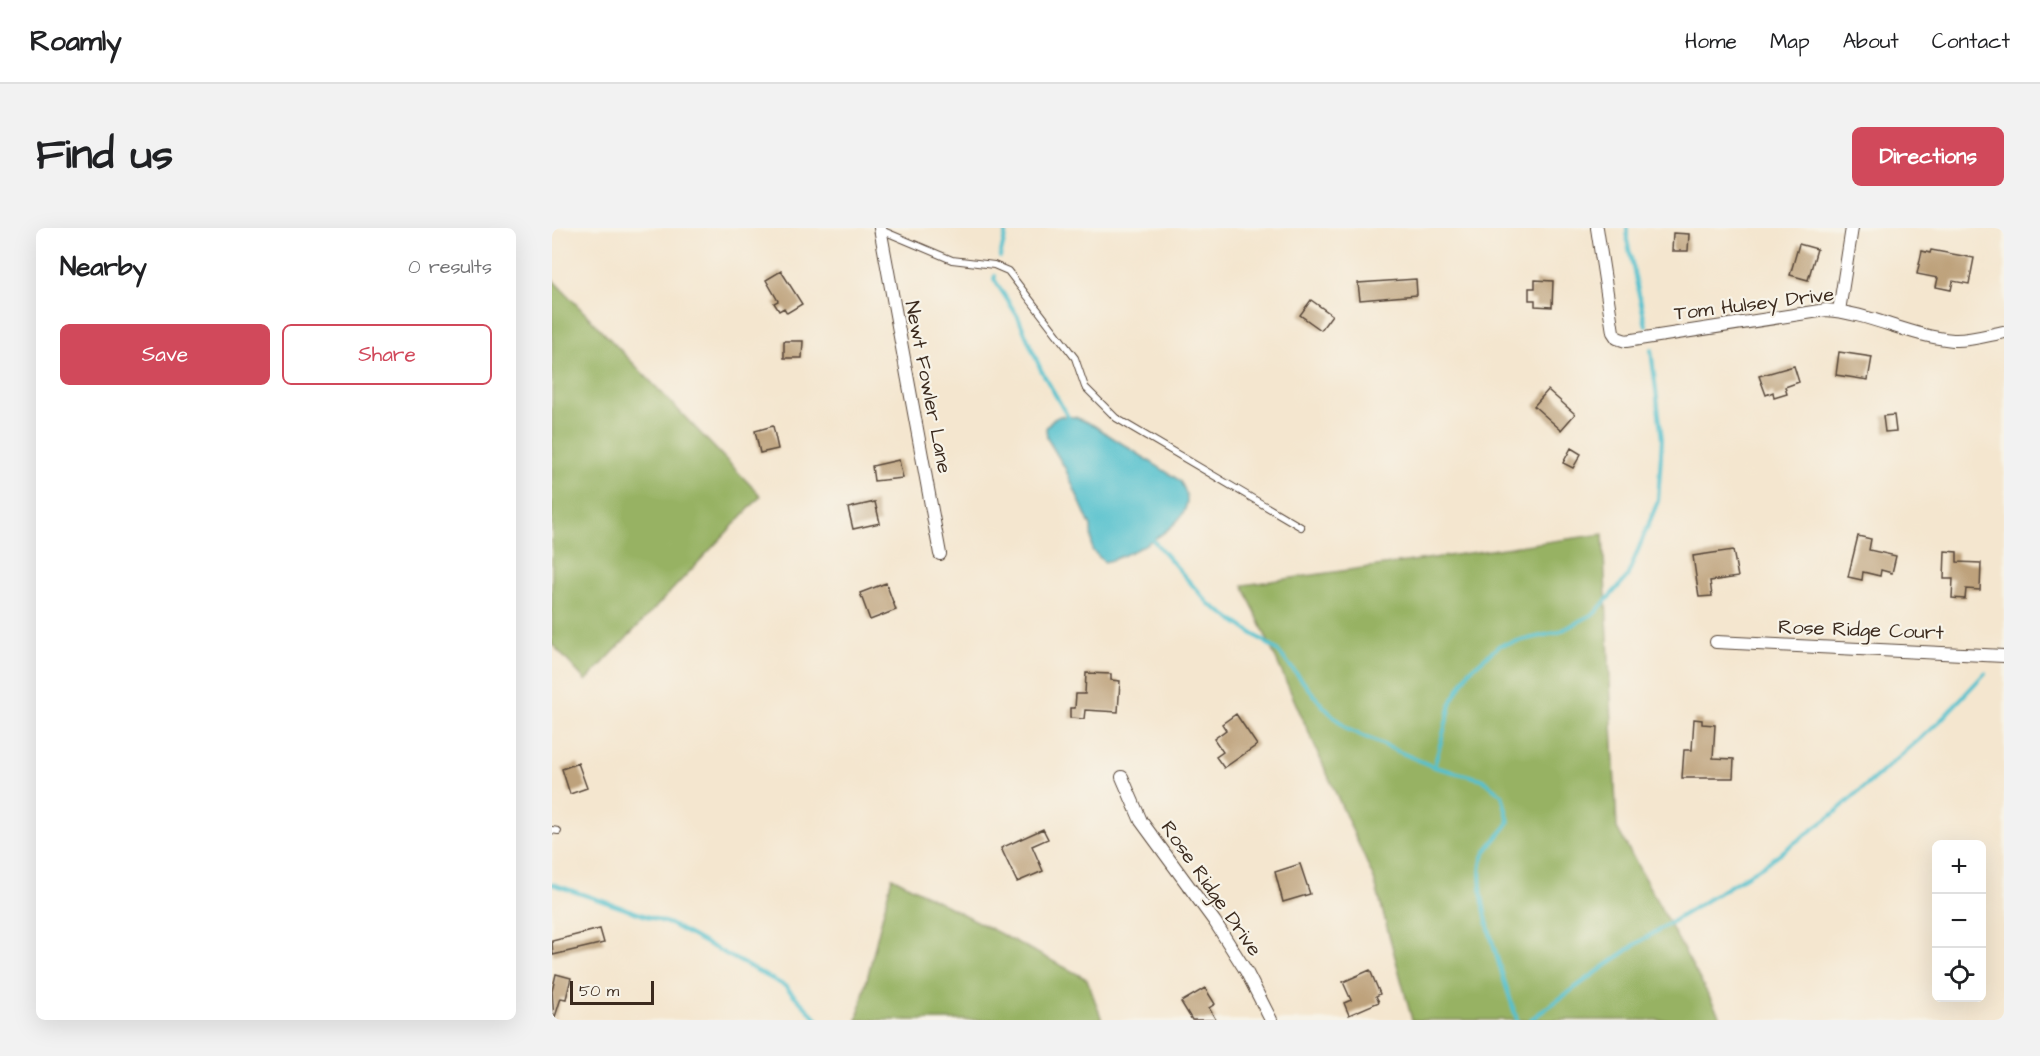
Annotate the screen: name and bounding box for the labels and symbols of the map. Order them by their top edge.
street label: Tom Hulsey Drive [1673,280,1836,329]
street label: Newt Fowler Lane [898,299,958,476]
street label: Rose Ridge Court [1778,613,1944,648]
street label: Rose Ridge Drive [1153,815,1268,963]
scale bar [570,978,654,1006]

